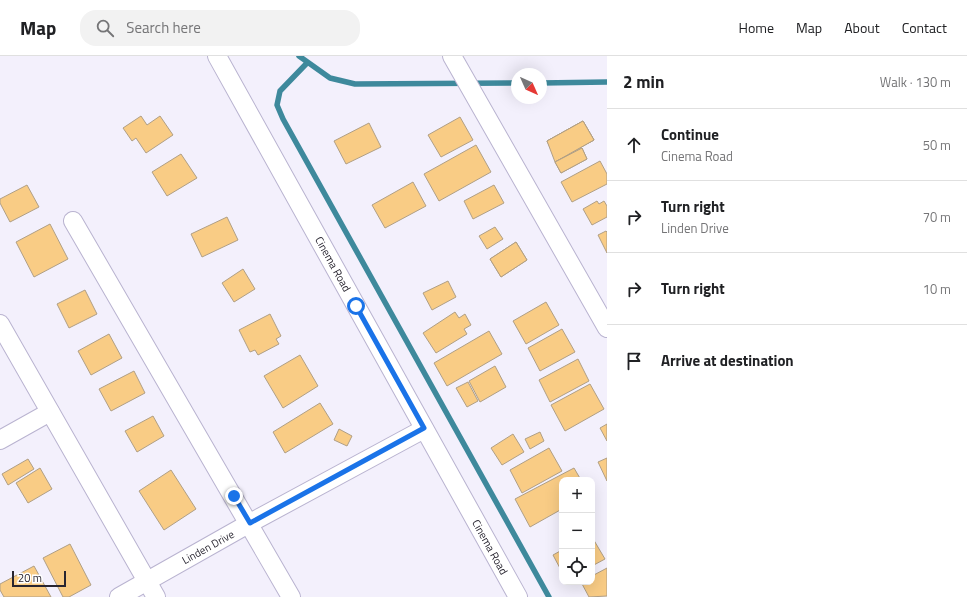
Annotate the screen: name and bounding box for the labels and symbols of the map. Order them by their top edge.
north arrow [511,68,547,104]
street label: Cinema Road [311,234,355,295]
route start [347,297,365,315]
route end [225,487,243,505]
street label: Cinema Road [468,517,512,578]
street label: Linden Drive [179,526,237,568]
scale bar [12,569,66,588]

